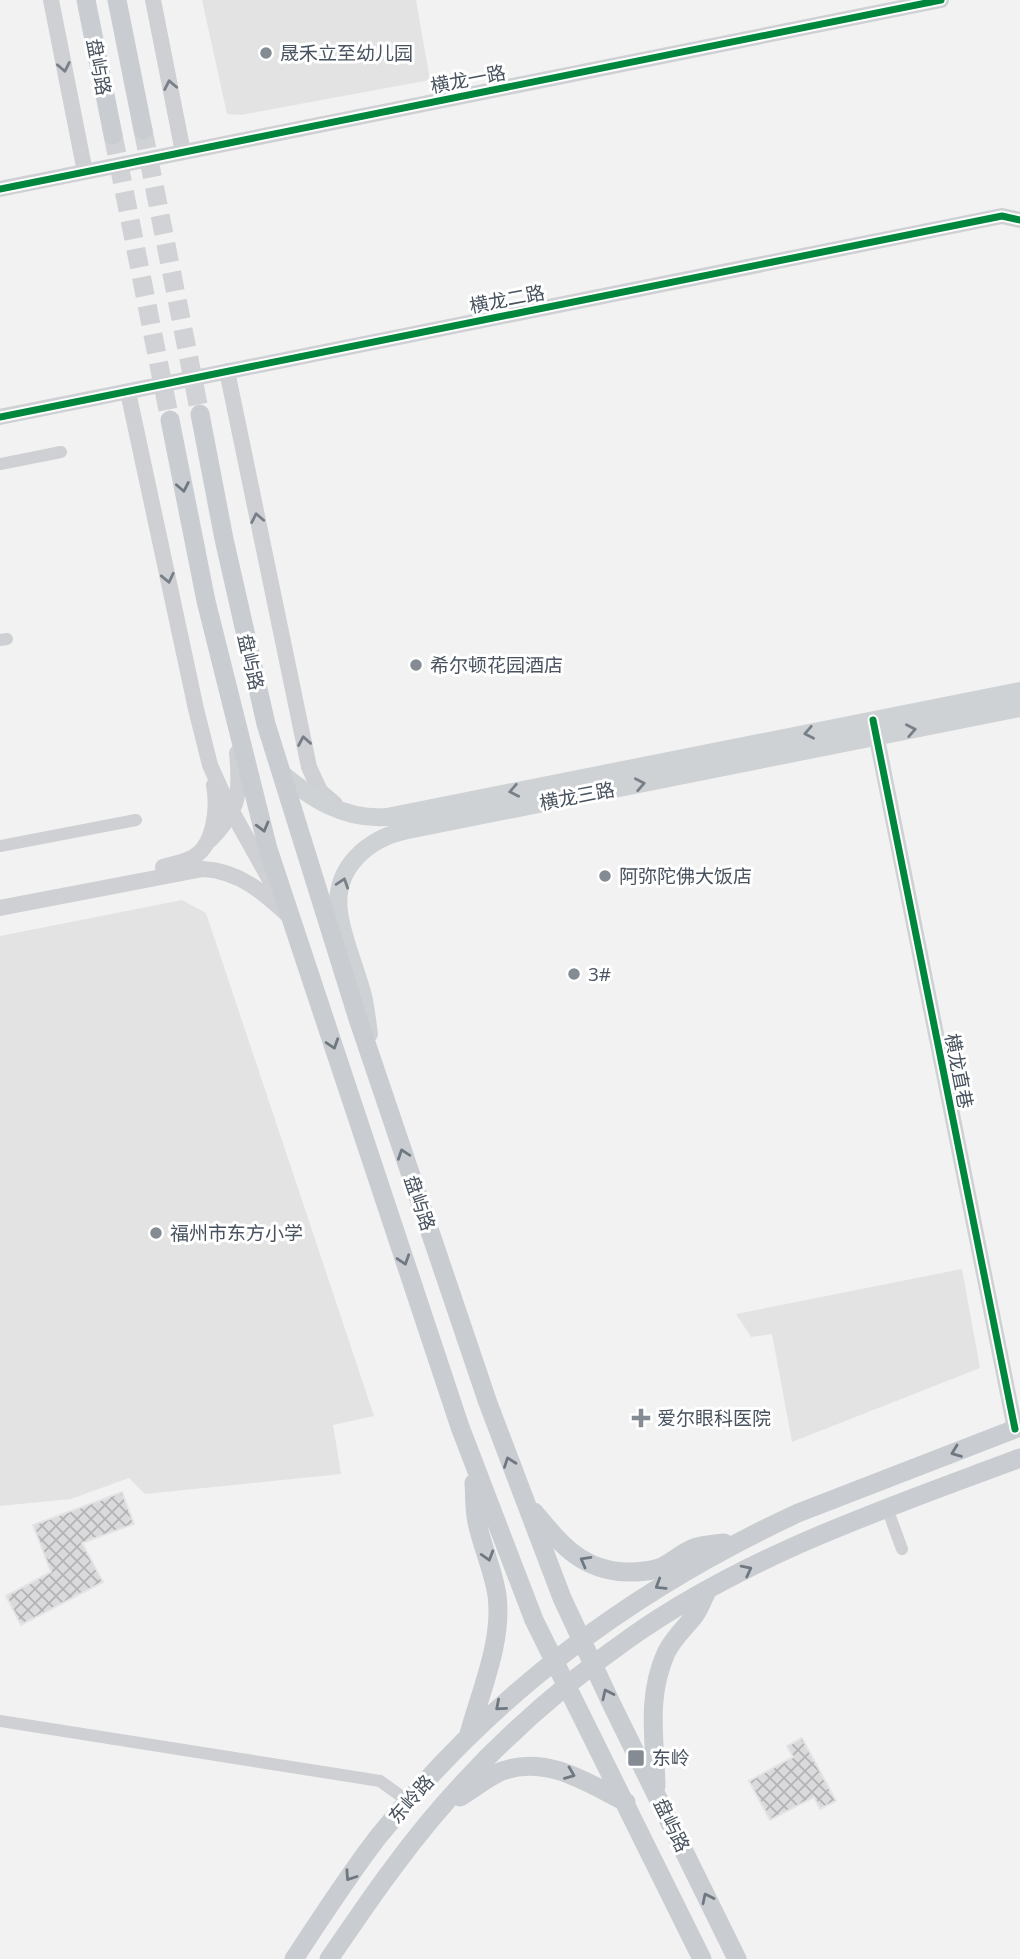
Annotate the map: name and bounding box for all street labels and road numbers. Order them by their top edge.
street label: 盘屿路 [81,37,117,97]
street label: 横龙一路 [428,59,508,99]
street label: 横龙二路 [467,279,547,319]
street label: 盘屿路 [232,631,270,693]
street label: 横龙三路 [537,776,617,816]
street label: 横龙直巷 [939,1031,979,1111]
street label: 盘屿路 [398,1172,442,1234]
street label: 东岭路 [382,1769,440,1829]
street label: 盘屿路 [648,1794,696,1856]

